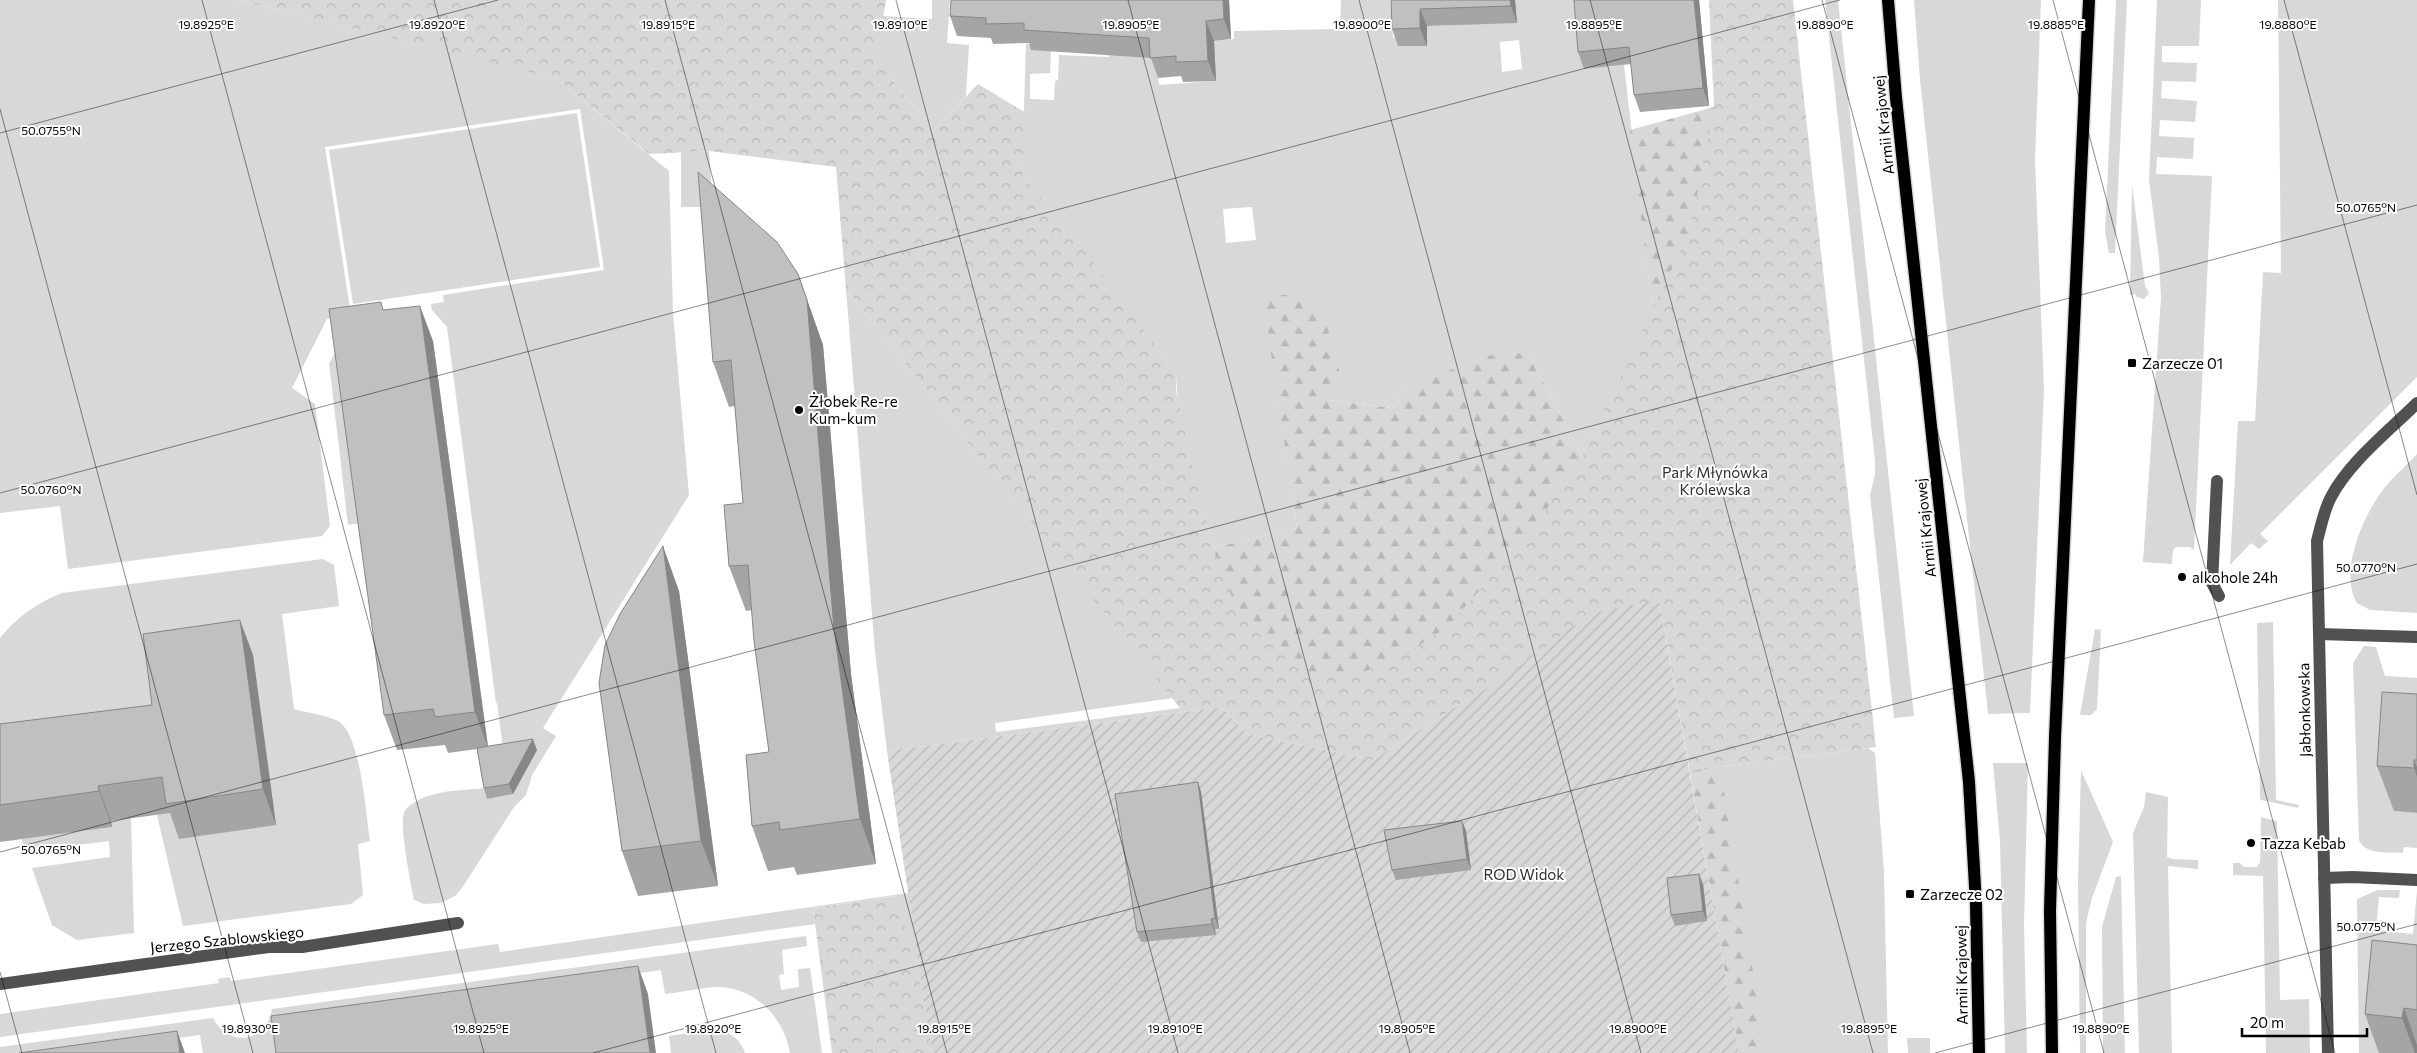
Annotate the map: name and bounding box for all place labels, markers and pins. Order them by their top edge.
place label: Zarzecze 01 [2142,354,2223,372]
marker: Zarzecze 01 [2126,357,2138,369]
place label: Żłobek Re-re Kum-kum [809,392,898,427]
marker: Żłobek Re-re Kum-kum [793,404,805,416]
place label: alkohole 24h [2192,568,2278,586]
marker: alkohole 24h [2176,571,2188,583]
place label: Tazza Kebab [2261,834,2346,852]
marker: Tazza Kebab [2245,837,2257,849]
place label: Zarzecze 02 [1920,885,2003,903]
marker: Zarzecze 02 [1904,888,1916,900]

